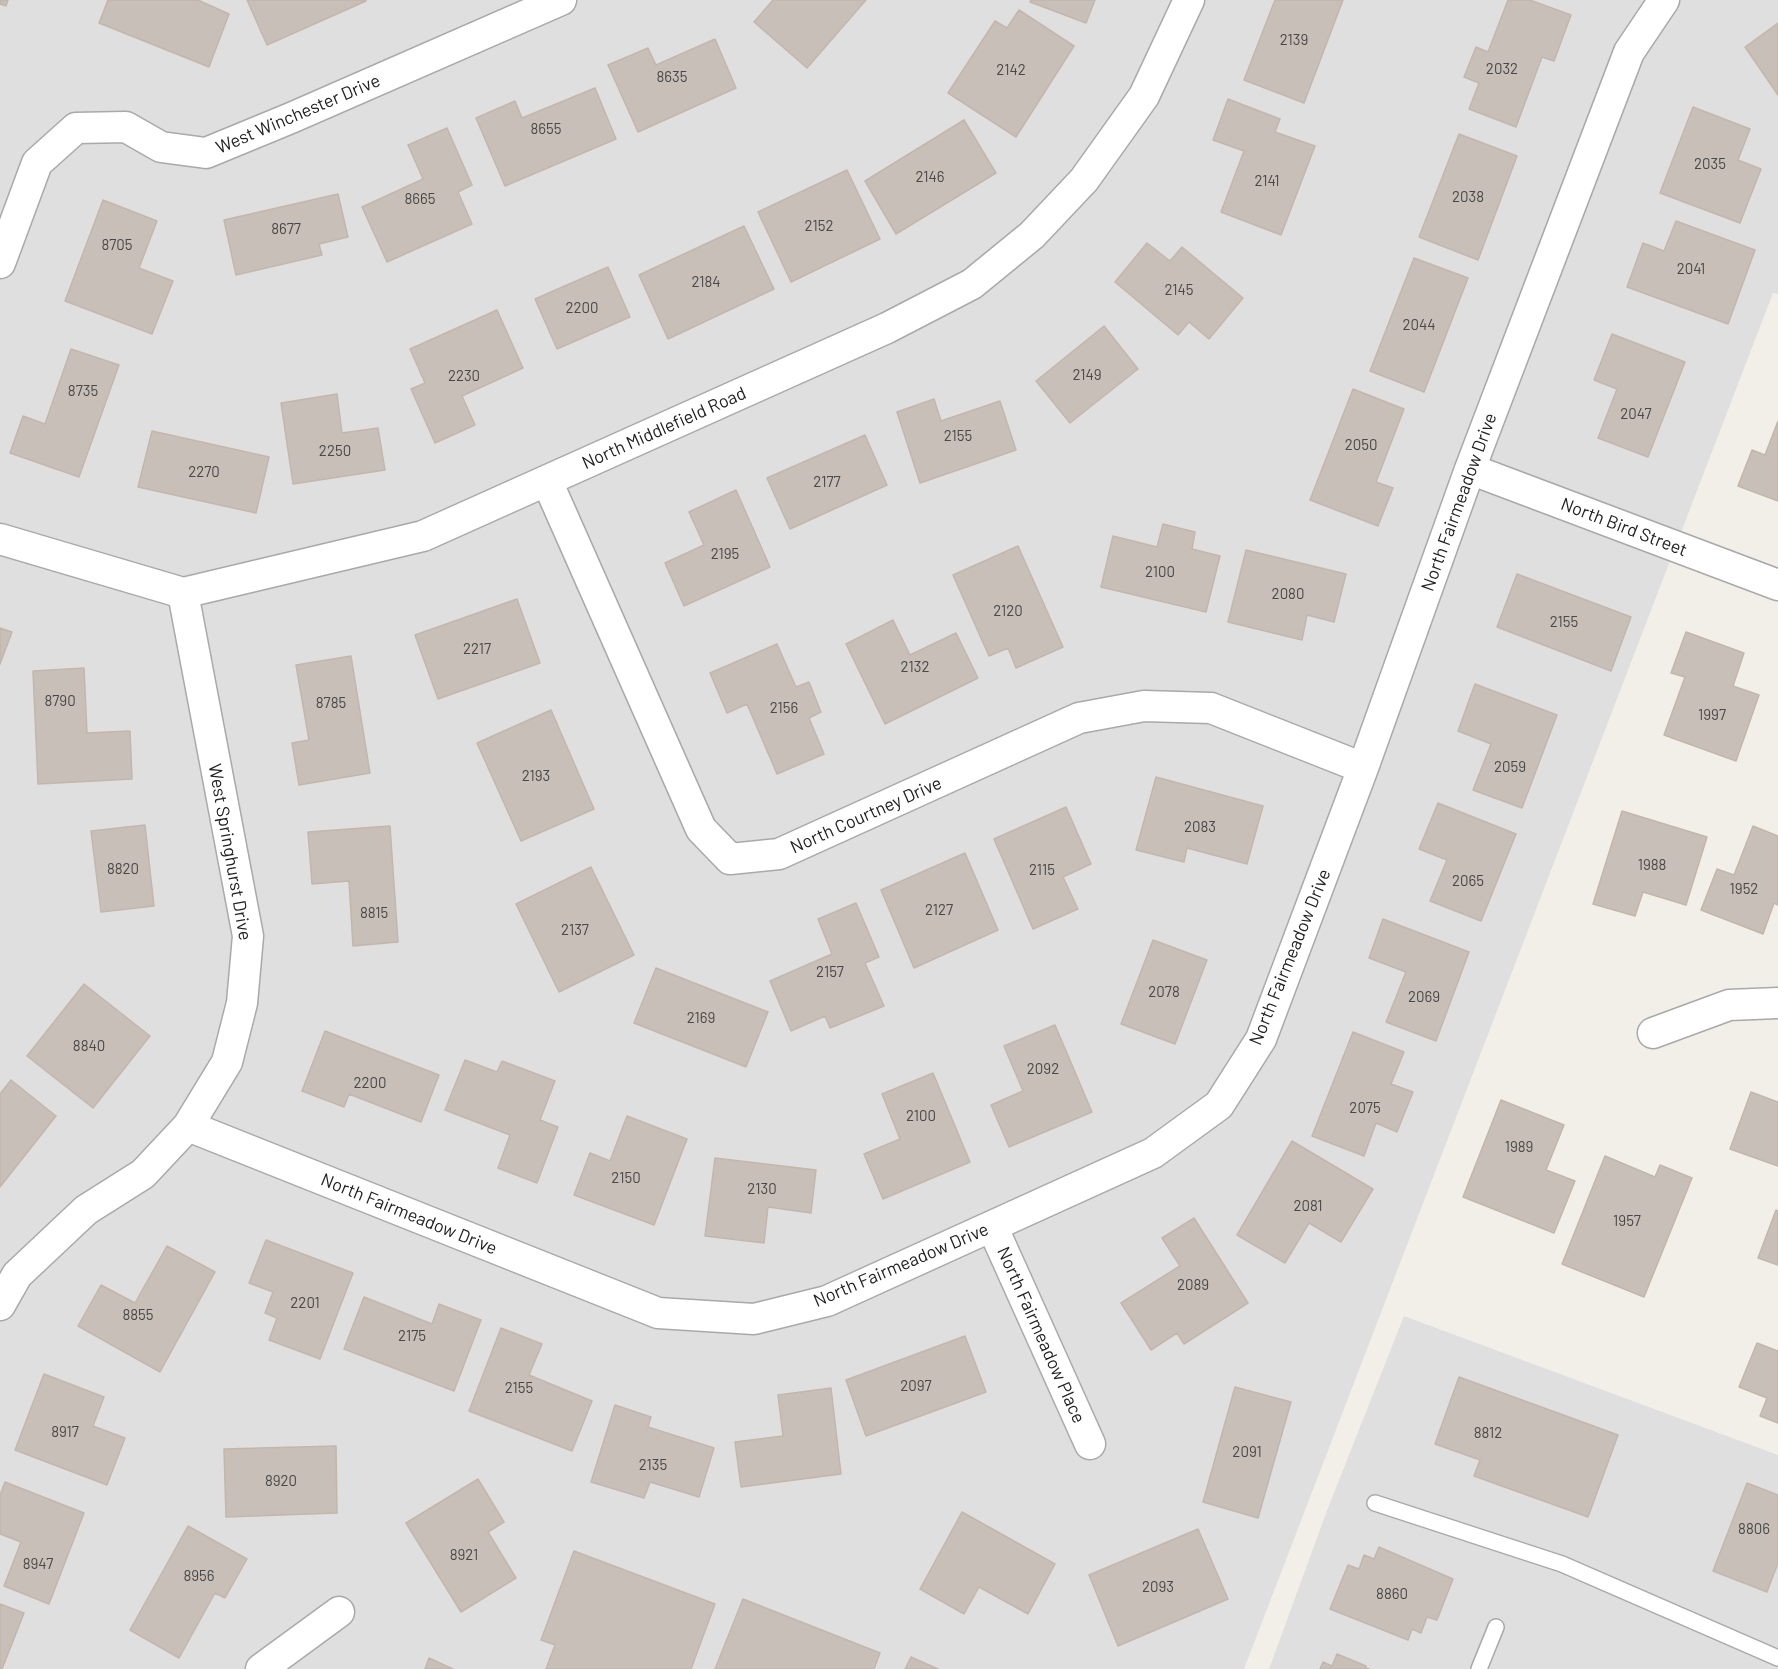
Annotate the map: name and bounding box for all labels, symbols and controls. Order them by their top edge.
house number: 2139 [1280,31,1308,49]
house number: 2032 [1486,60,1518,78]
house number: 2142 [996,61,1026,79]
house number: 8635 [657,68,687,86]
street label: West Winchester Drive [213,70,383,158]
house number: 8655 [531,120,561,138]
house number: 2035 [1694,155,1726,173]
house number: 2146 [915,168,945,186]
house number: 2141 [1254,172,1280,190]
house number: 2038 [1452,188,1484,206]
house number: 8665 [405,190,435,208]
house number: 2152 [805,217,833,235]
house number: 8677 [271,220,301,238]
house number: 8705 [101,236,133,254]
house number: 2041 [1677,260,1705,278]
house number: 2184 [691,273,721,291]
house number: 2145 [1164,281,1194,299]
house number: 2200 [565,299,599,317]
house number: 2044 [1402,316,1436,334]
house number: 2149 [1072,366,1102,384]
house number: 2230 [448,367,480,385]
house number: 8735 [68,382,98,400]
street label: North Middlefield Road [579,382,749,474]
house number: 2047 [1620,405,1652,423]
street label: North Fairmeadow Drive [1417,410,1501,594]
house number: 2155 [944,427,972,445]
house number: 2050 [1345,436,1377,454]
house number: 2250 [319,442,351,460]
house number: 2270 [188,463,220,481]
house number: 2177 [813,473,841,491]
street label: North Bird Street [1558,493,1690,561]
house number: 2195 [711,545,739,563]
house number: 2100 [1145,563,1175,581]
house number: 2080 [1272,585,1304,603]
house number: 2120 [993,602,1023,620]
house number: 2155 [1550,613,1578,631]
house number: 2217 [463,640,491,658]
house number: 2132 [901,658,929,676]
house number: 8790 [44,692,76,710]
house number: 8785 [316,694,346,712]
house number: 2156 [770,699,798,717]
house number: 1997 [1698,706,1726,724]
house number: 2059 [1494,758,1526,776]
street label: West Springhurst Drive [204,762,256,942]
house number: 2193 [522,767,550,785]
street label: North Courtney Drive [787,772,945,858]
house number: 2083 [1184,818,1216,836]
house number: 1988 [1638,856,1666,874]
house number: 8820 [107,860,139,878]
house number: 2115 [1029,861,1055,879]
street label: North Fairmeadow Drive [1245,866,1335,1048]
house number: 2065 [1452,872,1484,890]
house number: 1952 [1730,880,1758,898]
house number: 2127 [925,901,953,919]
house number: 8815 [360,904,388,922]
house number: 2137 [561,921,589,939]
house number: 2157 [816,963,844,981]
house number: 2078 [1148,983,1180,1001]
house number: 2069 [1408,988,1440,1006]
house number: 2169 [687,1009,715,1027]
house number: 8840 [73,1037,105,1055]
house number: 2092 [1027,1060,1059,1078]
house number: 2200 [353,1074,387,1092]
house number: 2075 [1349,1099,1381,1117]
house number: 2100 [906,1107,936,1125]
house number: 1989 [1505,1138,1533,1156]
street label: North Fairmeadow Drive [318,1169,500,1259]
house number: 2150 [611,1169,641,1187]
house number: 2130 [747,1180,777,1198]
house number: 2081 [1293,1197,1323,1215]
house number: 1957 [1613,1212,1641,1230]
street label: North Fairmeadow Drive [810,1218,992,1312]
street label: North Fairmeadow Place [992,1243,1090,1427]
house number: 2089 [1177,1276,1209,1294]
house number: 2201 [290,1294,320,1312]
house number: 8855 [122,1306,154,1324]
house number: 2175 [398,1327,426,1345]
house number: 2097 [900,1377,932,1395]
house number: 2155 [505,1379,533,1397]
house number: 8917 [51,1423,79,1441]
house number: 8812 [1474,1424,1502,1442]
house number: 2091 [1232,1443,1262,1461]
house number: 2135 [639,1456,667,1474]
house number: 8920 [265,1472,297,1490]
house number: 8806 [1738,1520,1770,1538]
house number: 8921 [450,1546,478,1564]
house number: 8947 [23,1555,53,1573]
house number: 8956 [183,1567,215,1585]
house number: 2093 [1142,1578,1174,1596]
house number: 8860 [1376,1585,1408,1603]

